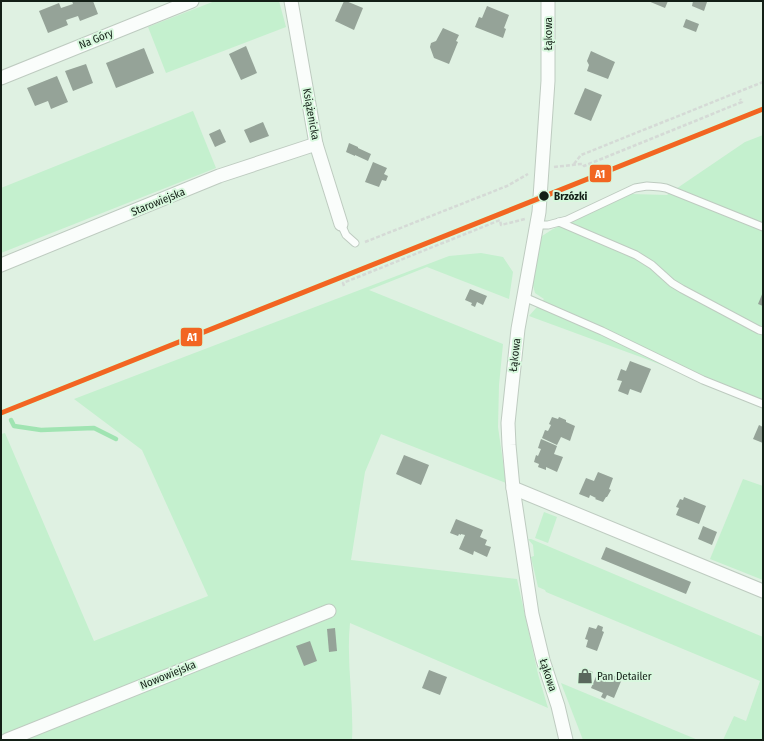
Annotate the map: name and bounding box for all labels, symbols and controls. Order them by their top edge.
street label: Łąkowa [542,17,555,51]
street label: Na Góry [77,26,115,52]
street label: Książenicka [300,87,322,141]
line badge: A1 [589,164,612,183]
text: A1 [594,168,605,181]
street label: Starowiejska [129,185,187,219]
marker: Brzózki [537,189,551,203]
place label: Brzózki [554,190,588,203]
line badge: A1 [180,327,203,347]
text: A1 [186,331,197,344]
street label: Łąkowa [506,337,524,373]
street label: Łąkowa [537,657,559,693]
street label: Nowowiejska [138,658,198,692]
shop icon: Pan Detailer [576,667,594,685]
place label: Pan Detailer [597,670,652,683]

